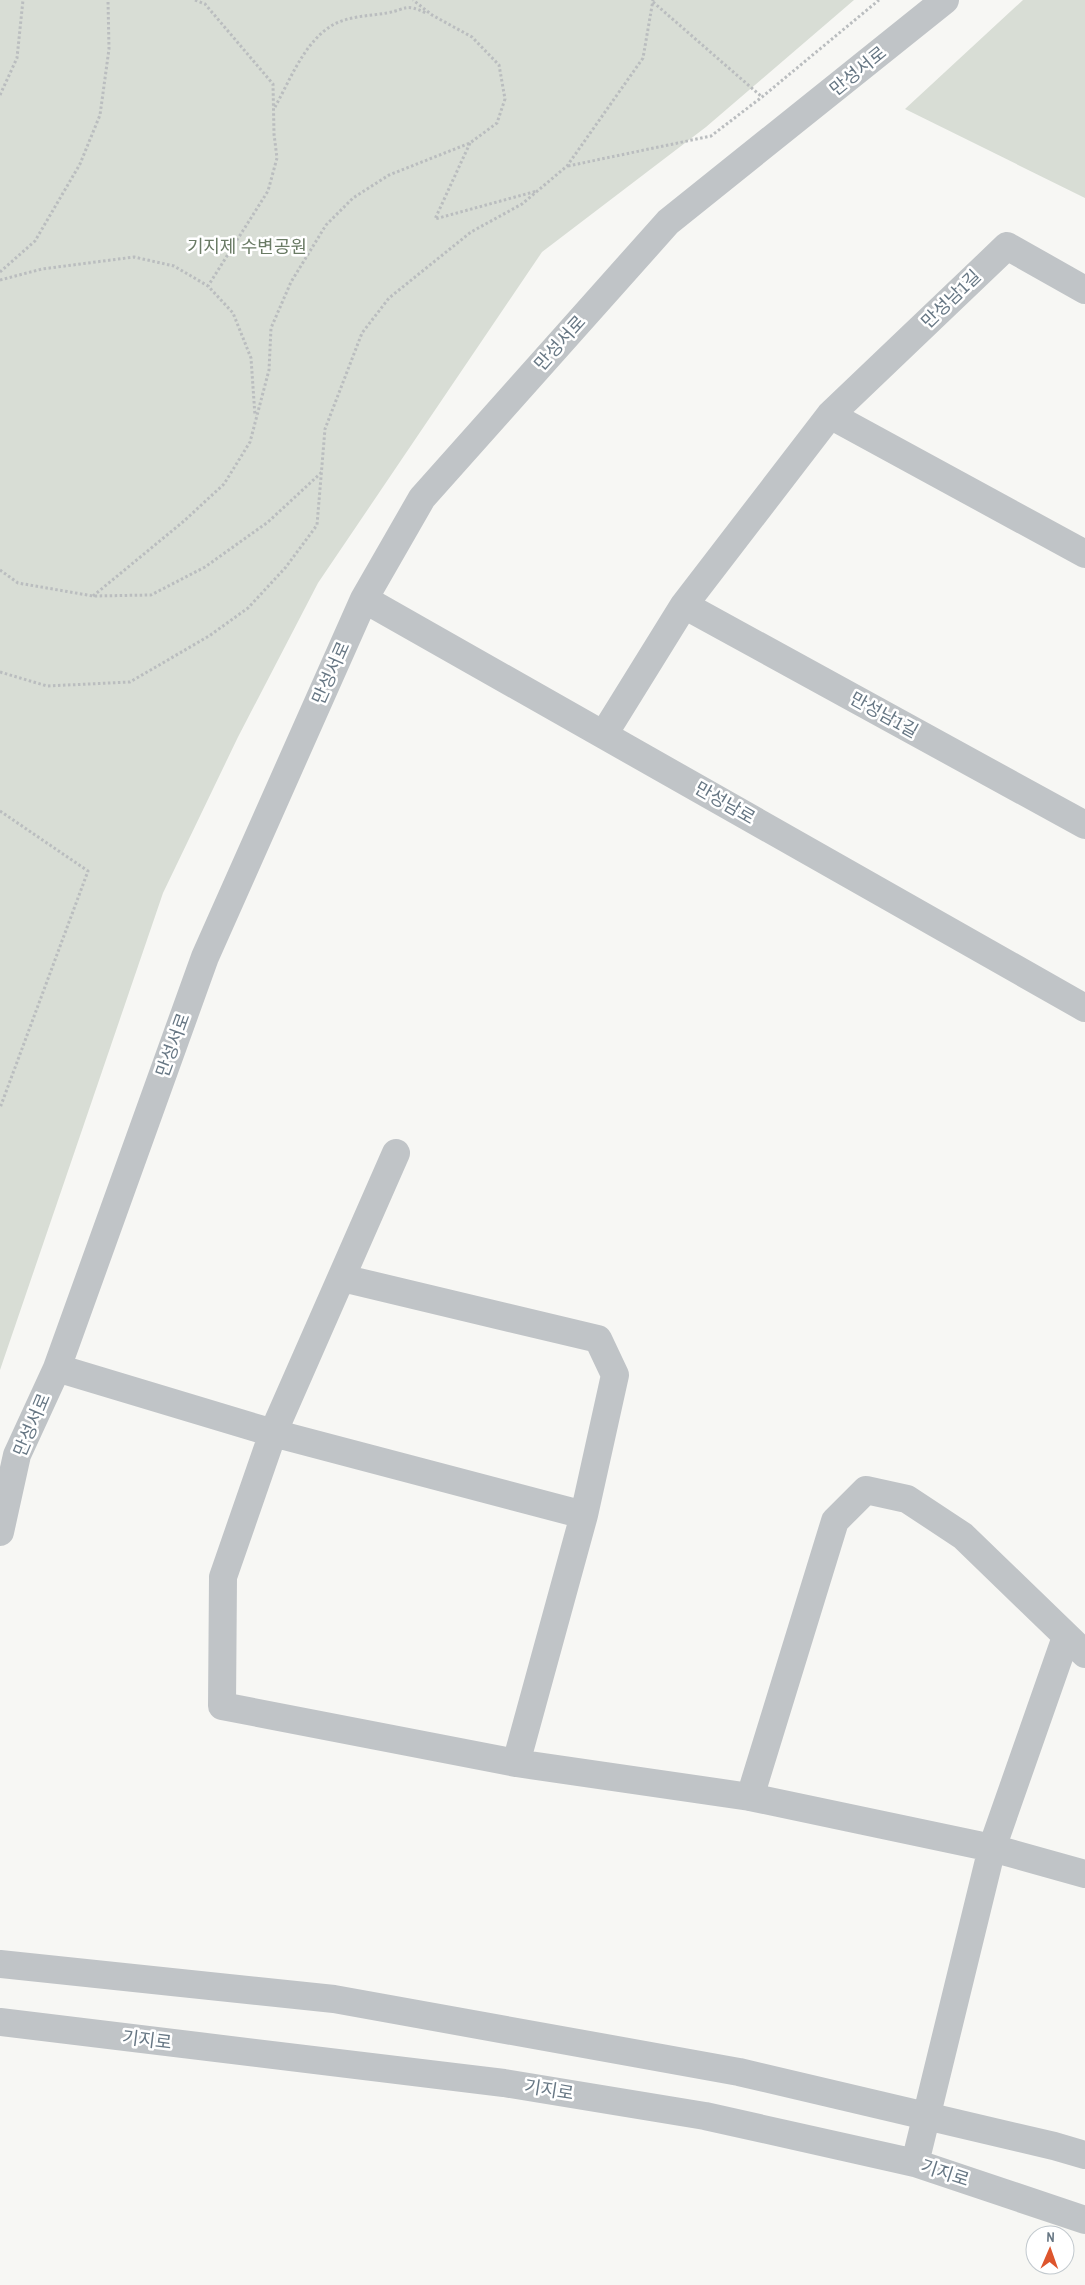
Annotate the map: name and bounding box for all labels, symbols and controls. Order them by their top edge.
street label: 만성서로 [824,40,891,101]
park label: 기지제 수변공원 [187,234,307,259]
street label: 만성남1길 [915,264,986,333]
street label: 만성서로 [528,310,591,376]
street label: 만성서로 [306,637,355,708]
street label: 만성남1길 [846,686,923,744]
street label: 만성남로 [690,775,760,830]
street label: 만성서로 [149,1009,196,1080]
street label: 만성서로 [7,1389,56,1460]
street label: 기지로 [121,2024,173,2055]
street label: 기지로 [523,2073,576,2106]
street label: 기지로 [918,2153,973,2192]
north arrow [1025,2225,1075,2275]
text: N [1046,2228,1055,2246]

